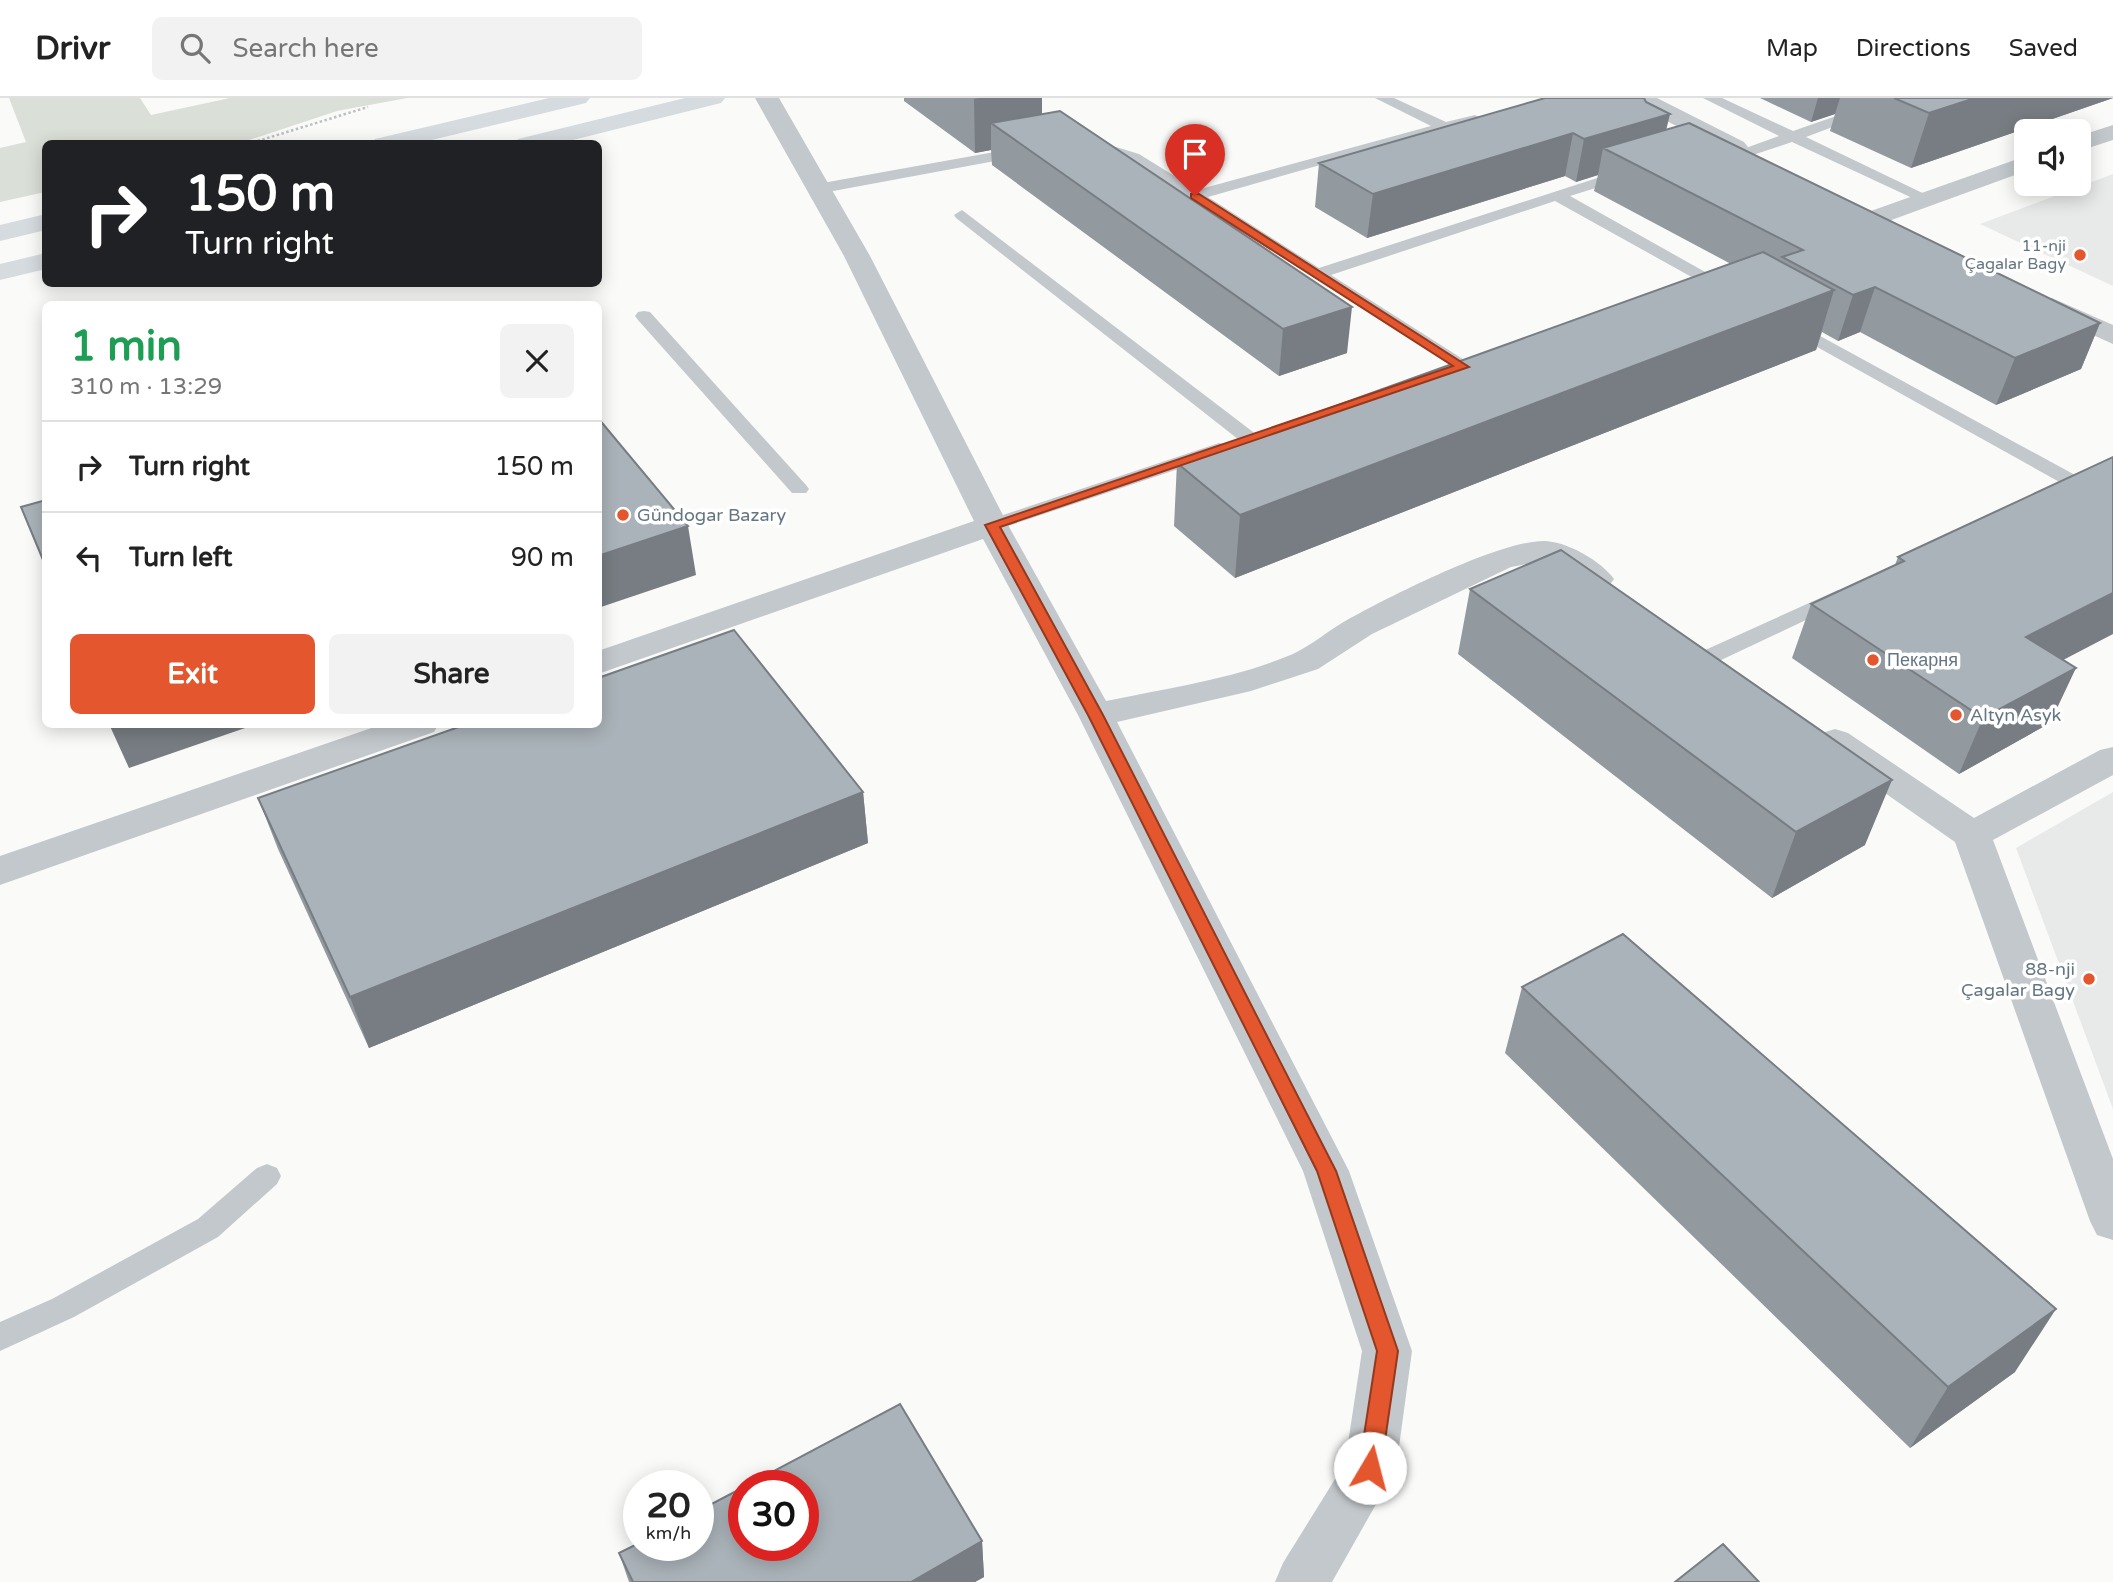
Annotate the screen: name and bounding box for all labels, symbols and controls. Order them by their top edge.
search box [152,17,642,80]
text: Drivr [35,29,110,68]
icon: search [176,29,214,67]
text: Search here [232,33,379,64]
text: Map [1766,34,1818,63]
text: Directions [1856,34,1971,63]
text: Saved [2009,34,2078,63]
map controls [2014,119,2091,196]
button: sound [2014,119,2091,196]
pin [1165,124,1225,196]
icon: arrive [1176,135,1214,173]
text: 150 m [185,165,335,224]
icon: right [70,168,161,259]
text: Turn right [185,225,334,263]
place label: 11-nji Çagalar Bagy [1965,236,2066,274]
marker: 11-nji Çagalar Bagy [2072,247,2088,263]
text: 1 min [70,321,182,372]
button: close [500,324,574,398]
text: 310 m · 13:29 [70,373,222,401]
icon: right [70,448,108,486]
text: Turn right [129,451,250,482]
text: 150 m [494,451,574,482]
place label: Gündogar Bazary [637,504,786,526]
marker: Gündogar Bazary [615,507,631,523]
icon: left [70,539,108,577]
text: Turn left [129,542,232,573]
text: 90 m [511,542,574,573]
button: Exit [70,634,315,714]
button: Share [329,634,574,714]
place label: Пекарня [1887,649,1958,671]
marker: Пекарня [1865,652,1881,668]
place label: Altyn Asyk [1970,704,2062,726]
marker: Altyn Asyk [1948,707,1964,723]
place label: 88-nji Çagalar Bagy [1961,958,2075,1001]
marker: 88-nji Çagalar Bagy [2081,971,2097,987]
position arrow [1333,1431,1407,1505]
speed limit sign: 30 [728,1470,819,1561]
text: 20 [647,1485,690,1527]
text: km/h [646,1522,691,1544]

